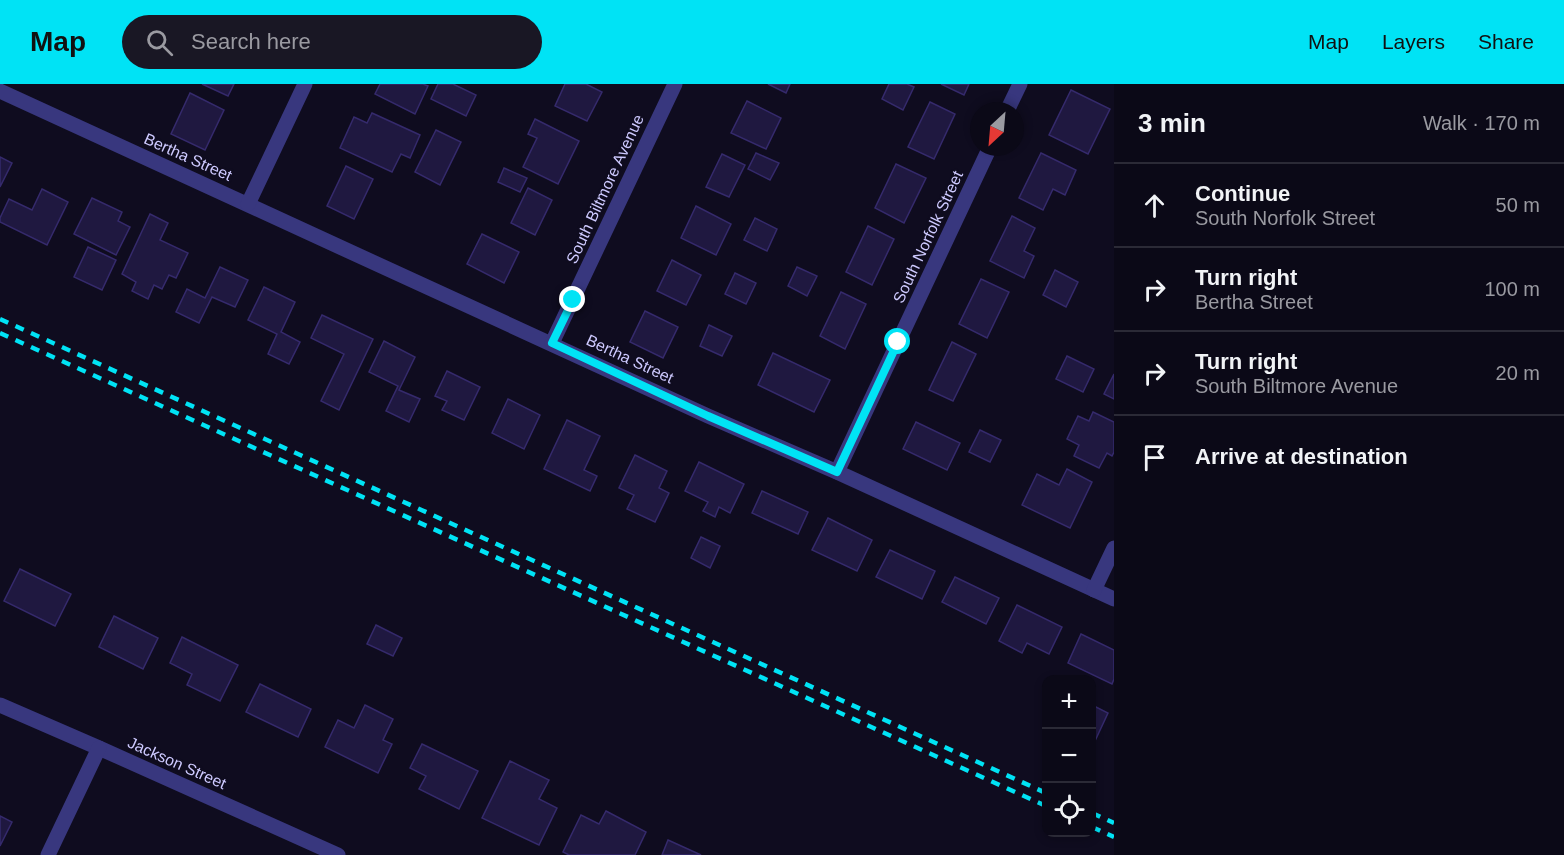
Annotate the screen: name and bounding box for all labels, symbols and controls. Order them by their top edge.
search box [122,15,542,69]
text: Map [30,26,86,57]
icon: search [143,26,176,59]
text: Search here [191,29,311,54]
text: Map [1308,30,1349,53]
text: Layers [1382,30,1445,53]
text: Share [1478,30,1534,53]
north arrow [970,102,1024,156]
text: 3 min [1138,108,1206,138]
street label: South Biltmore Avenue [563,112,647,266]
text: Walk · 170 m [1423,112,1540,134]
street label: Bertha Street [141,130,235,184]
street label: South Norfolk Street [890,168,966,306]
text: Continue [1195,181,1290,206]
icon: ahead [1138,189,1171,222]
text: 50 m [1496,194,1540,216]
text: South Norfolk Street [1195,207,1375,229]
text: Turn right [1195,265,1297,290]
icon: right [1138,273,1171,306]
text: 100 m [1484,278,1540,300]
route end [559,286,585,312]
text: Bertha Street [1195,291,1313,313]
route start [884,328,910,354]
street label: Bertha Street [584,331,677,387]
text: Turn right [1195,349,1297,374]
icon: right [1138,357,1171,390]
text: 20 m [1496,362,1540,384]
text: South Biltmore Avenue [1195,375,1398,397]
icon: arrive [1138,441,1171,474]
text: Arrive at destination [1195,444,1408,469]
map controls [1042,675,1096,837]
button: + [1042,675,1096,729]
button: − [1042,729,1096,783]
street label: Jackson Street [125,734,229,793]
button: locate [1042,783,1096,837]

